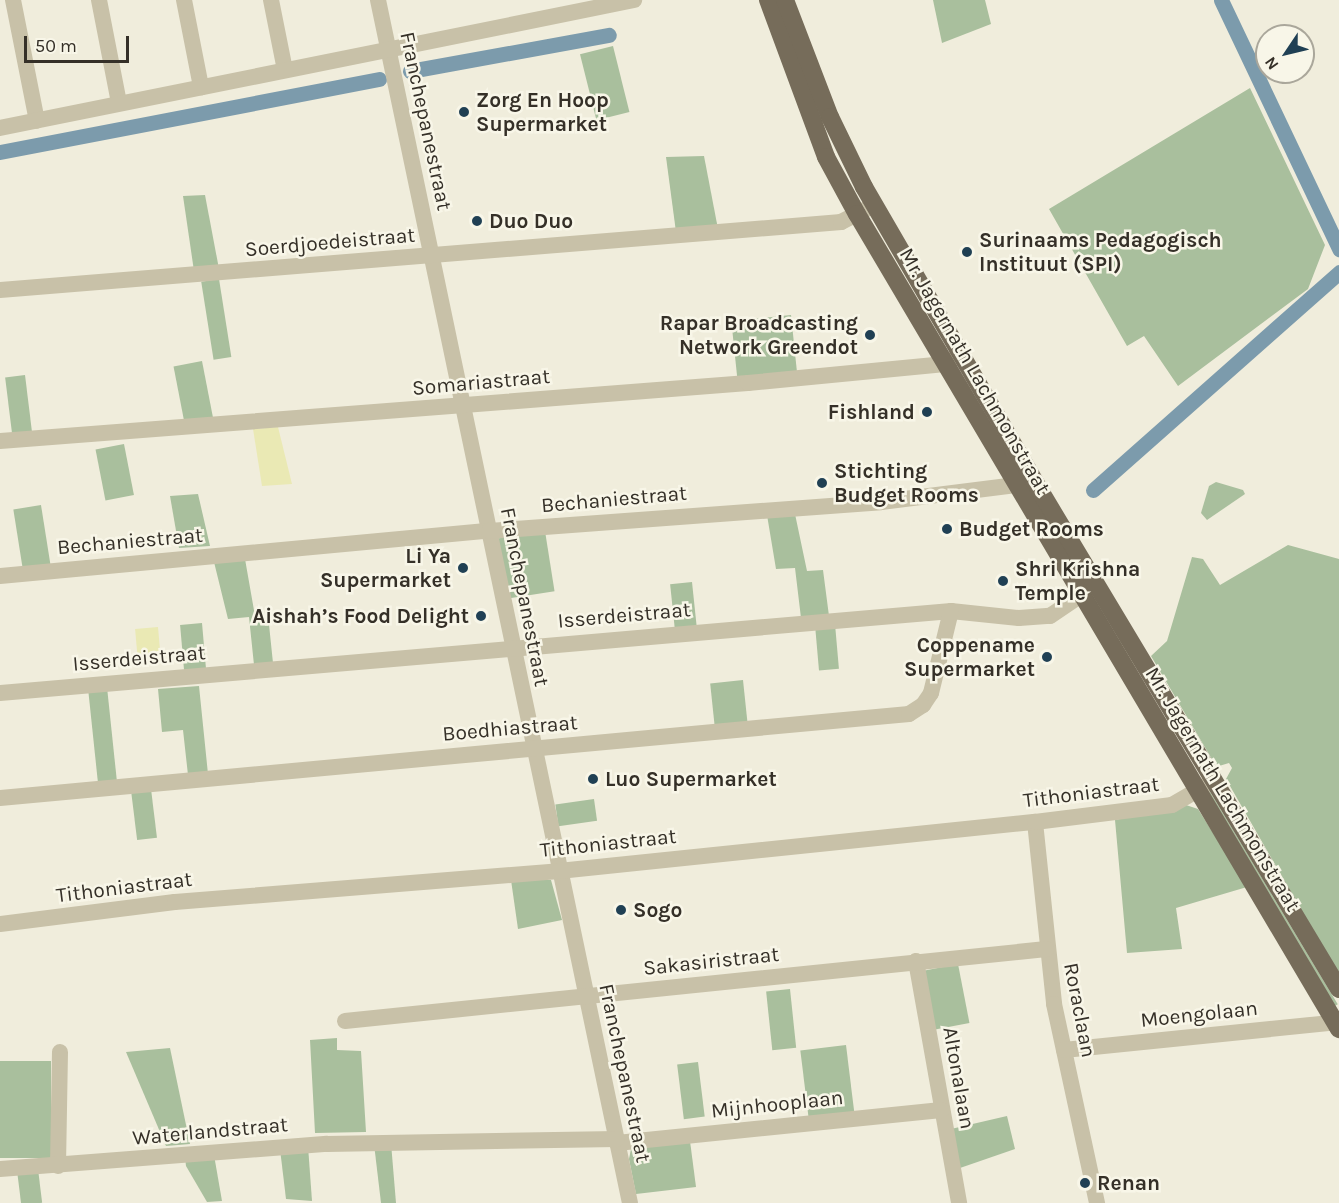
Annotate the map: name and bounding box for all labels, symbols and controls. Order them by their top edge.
scale bar [27,24,132,62]
north arrow [1255,24,1315,84]
street label: Franchepanestraat [395,29,457,213]
text: 50 m [35,35,77,57]
text: N [1260,53,1283,74]
place label: Zorg En Hoop Supermarket [476,87,609,137]
marker: Zorg En Hoop Supermarket [457,105,471,119]
place label: Duo Duo [489,208,573,234]
marker: Duo Duo [470,214,484,228]
street label: Soerdjoedeistraat [244,222,416,262]
place label: Surinaams Pedagogisch Instituut (SPI) [979,227,1222,277]
street label: Mr. Jagernath Lachmonstraat [894,243,1056,499]
marker: Surinaams Pedagogisch Instituut (SPI) [960,245,974,259]
place label: Rapar Broadcasting Network Greendot [660,310,858,360]
marker: Rapar Broadcasting Network Greendot [863,328,877,342]
street label: Somariastraat [411,363,551,401]
place label: Fishland [828,399,915,425]
marker: Fishland [920,405,934,419]
place label: Stichting Budget Rooms [834,458,979,508]
marker: Stichting Budget Rooms [815,476,829,490]
street label: Bechaniestraat [540,480,688,518]
street label: Franchepanestraat [495,505,555,689]
place label: Budget Rooms [959,516,1104,542]
street label: Bechaniestraat [56,522,204,560]
marker: Budget Rooms [940,522,954,536]
place label: Li Ya Supermarket [320,543,451,593]
place label: Shri Krishna Temple [1015,556,1140,606]
marker: Li Ya Supermarket [456,561,470,575]
marker: Shri Krishna Temple [996,574,1010,588]
street label: Isserdeistraat [556,597,692,633]
place label: Aishah’s Food Delight [252,603,469,629]
marker: Aishah’s Food Delight [474,609,488,623]
place label: Coppename Supermarket [904,632,1035,682]
street label: Isserdeistraat [71,640,207,676]
marker: Coppename Supermarket [1040,650,1054,664]
street label: Mr. Jagernath Lachmonstraat [1140,662,1306,916]
street label: Boedhiastraat [441,710,579,746]
place label: Luo Supermarket [605,766,777,792]
street label: Tithoniastraat [1022,771,1160,813]
marker: Luo Supermarket [586,772,600,786]
street label: Tithoniastraat [539,823,677,863]
street label: Tithoniastraat [55,866,193,908]
place label: Sogo [633,897,682,923]
marker: Sogo [614,903,628,917]
street label: Sakasiristraat [642,941,780,981]
street label: Roraclaan [1058,960,1102,1060]
street label: Franchepanestraat [594,981,656,1165]
street label: Moengolaan [1139,995,1259,1033]
street label: Altonalaan [938,1025,980,1131]
street label: Mijnhooplaan [710,1085,844,1123]
street label: Waterlandstraat [131,1112,289,1150]
place label: Renan [1097,1170,1160,1196]
marker: Renan [1078,1176,1092,1190]

